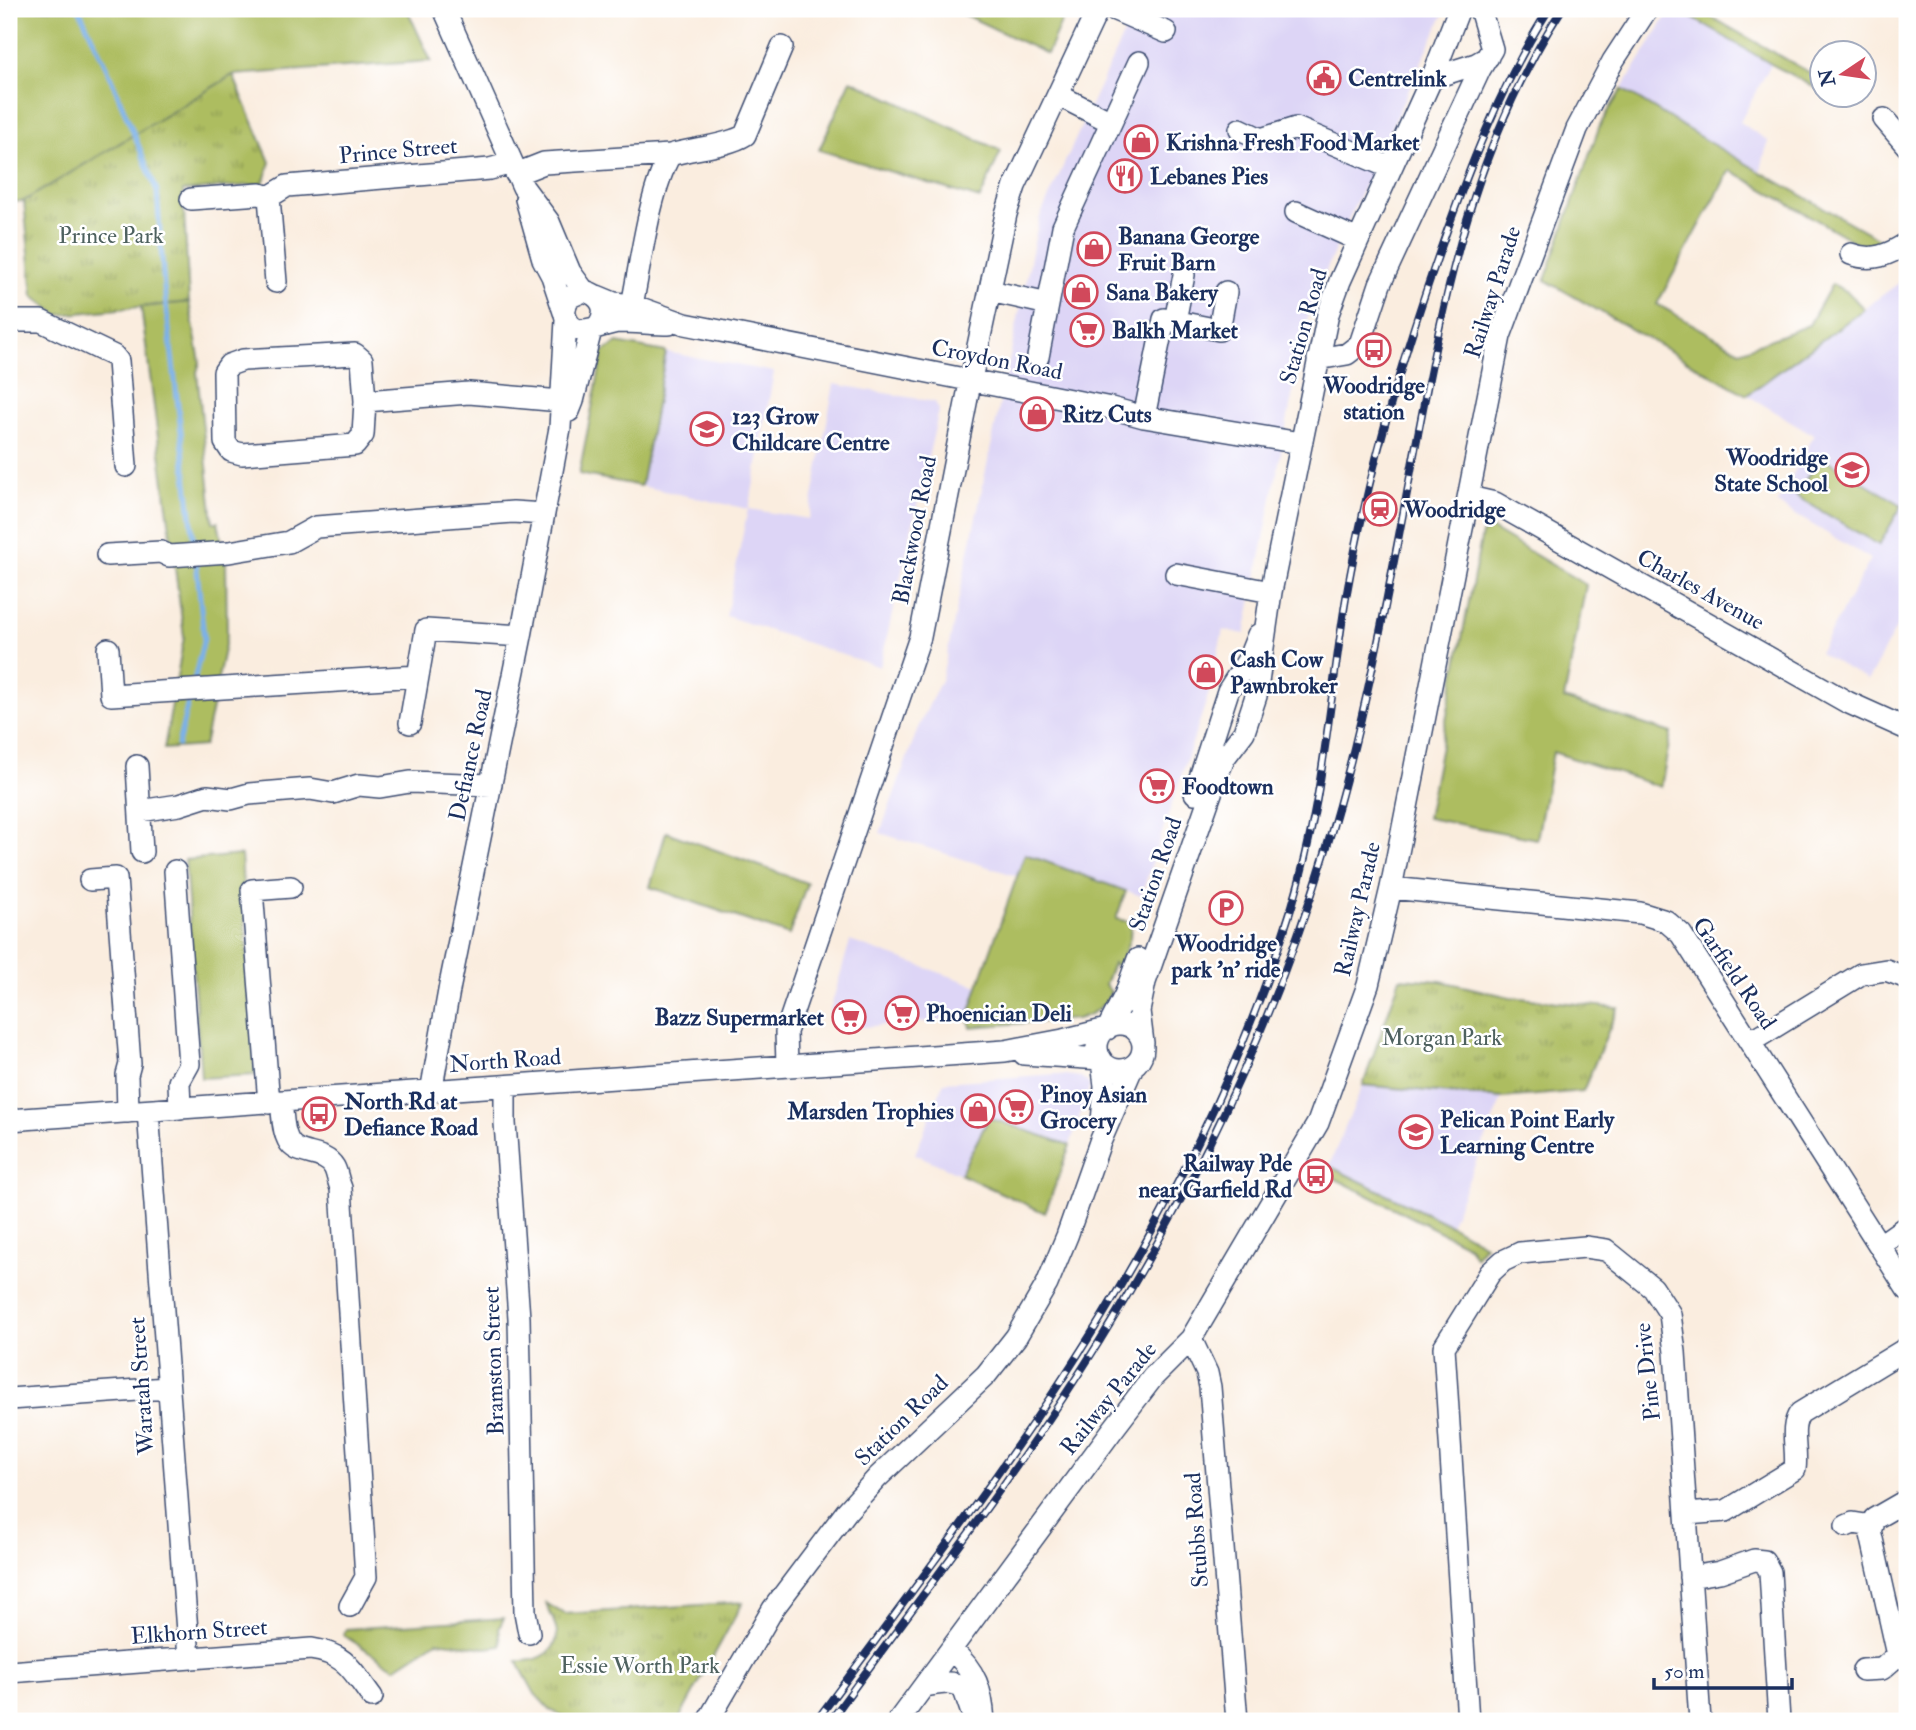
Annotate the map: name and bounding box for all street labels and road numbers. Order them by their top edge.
street label: Prince Street [338,131,459,170]
street label: Railway Parade [1457,222,1528,362]
street label: Station Road [1273,265,1334,387]
street label: Croydon Road [929,333,1065,386]
street label: Blackwood Road [886,453,943,607]
street label: Charles Avenue [1632,542,1770,637]
street label: Defiance Road [442,687,499,824]
street label: Station Road [1122,813,1189,935]
street label: Railway Parade [1328,839,1387,979]
street label: Garfield Road [1686,911,1783,1035]
street label: North Road [448,1042,562,1079]
street label: Bramston Street [476,1286,511,1436]
street label: Waratah Street [122,1316,161,1457]
street label: Pine Drive [1628,1321,1667,1422]
street label: Railway Parade [1054,1336,1163,1461]
street label: Station Road [848,1369,954,1472]
street label: Stubbs Road [1178,1471,1215,1589]
street label: Elkhorn Street [130,1612,268,1651]

